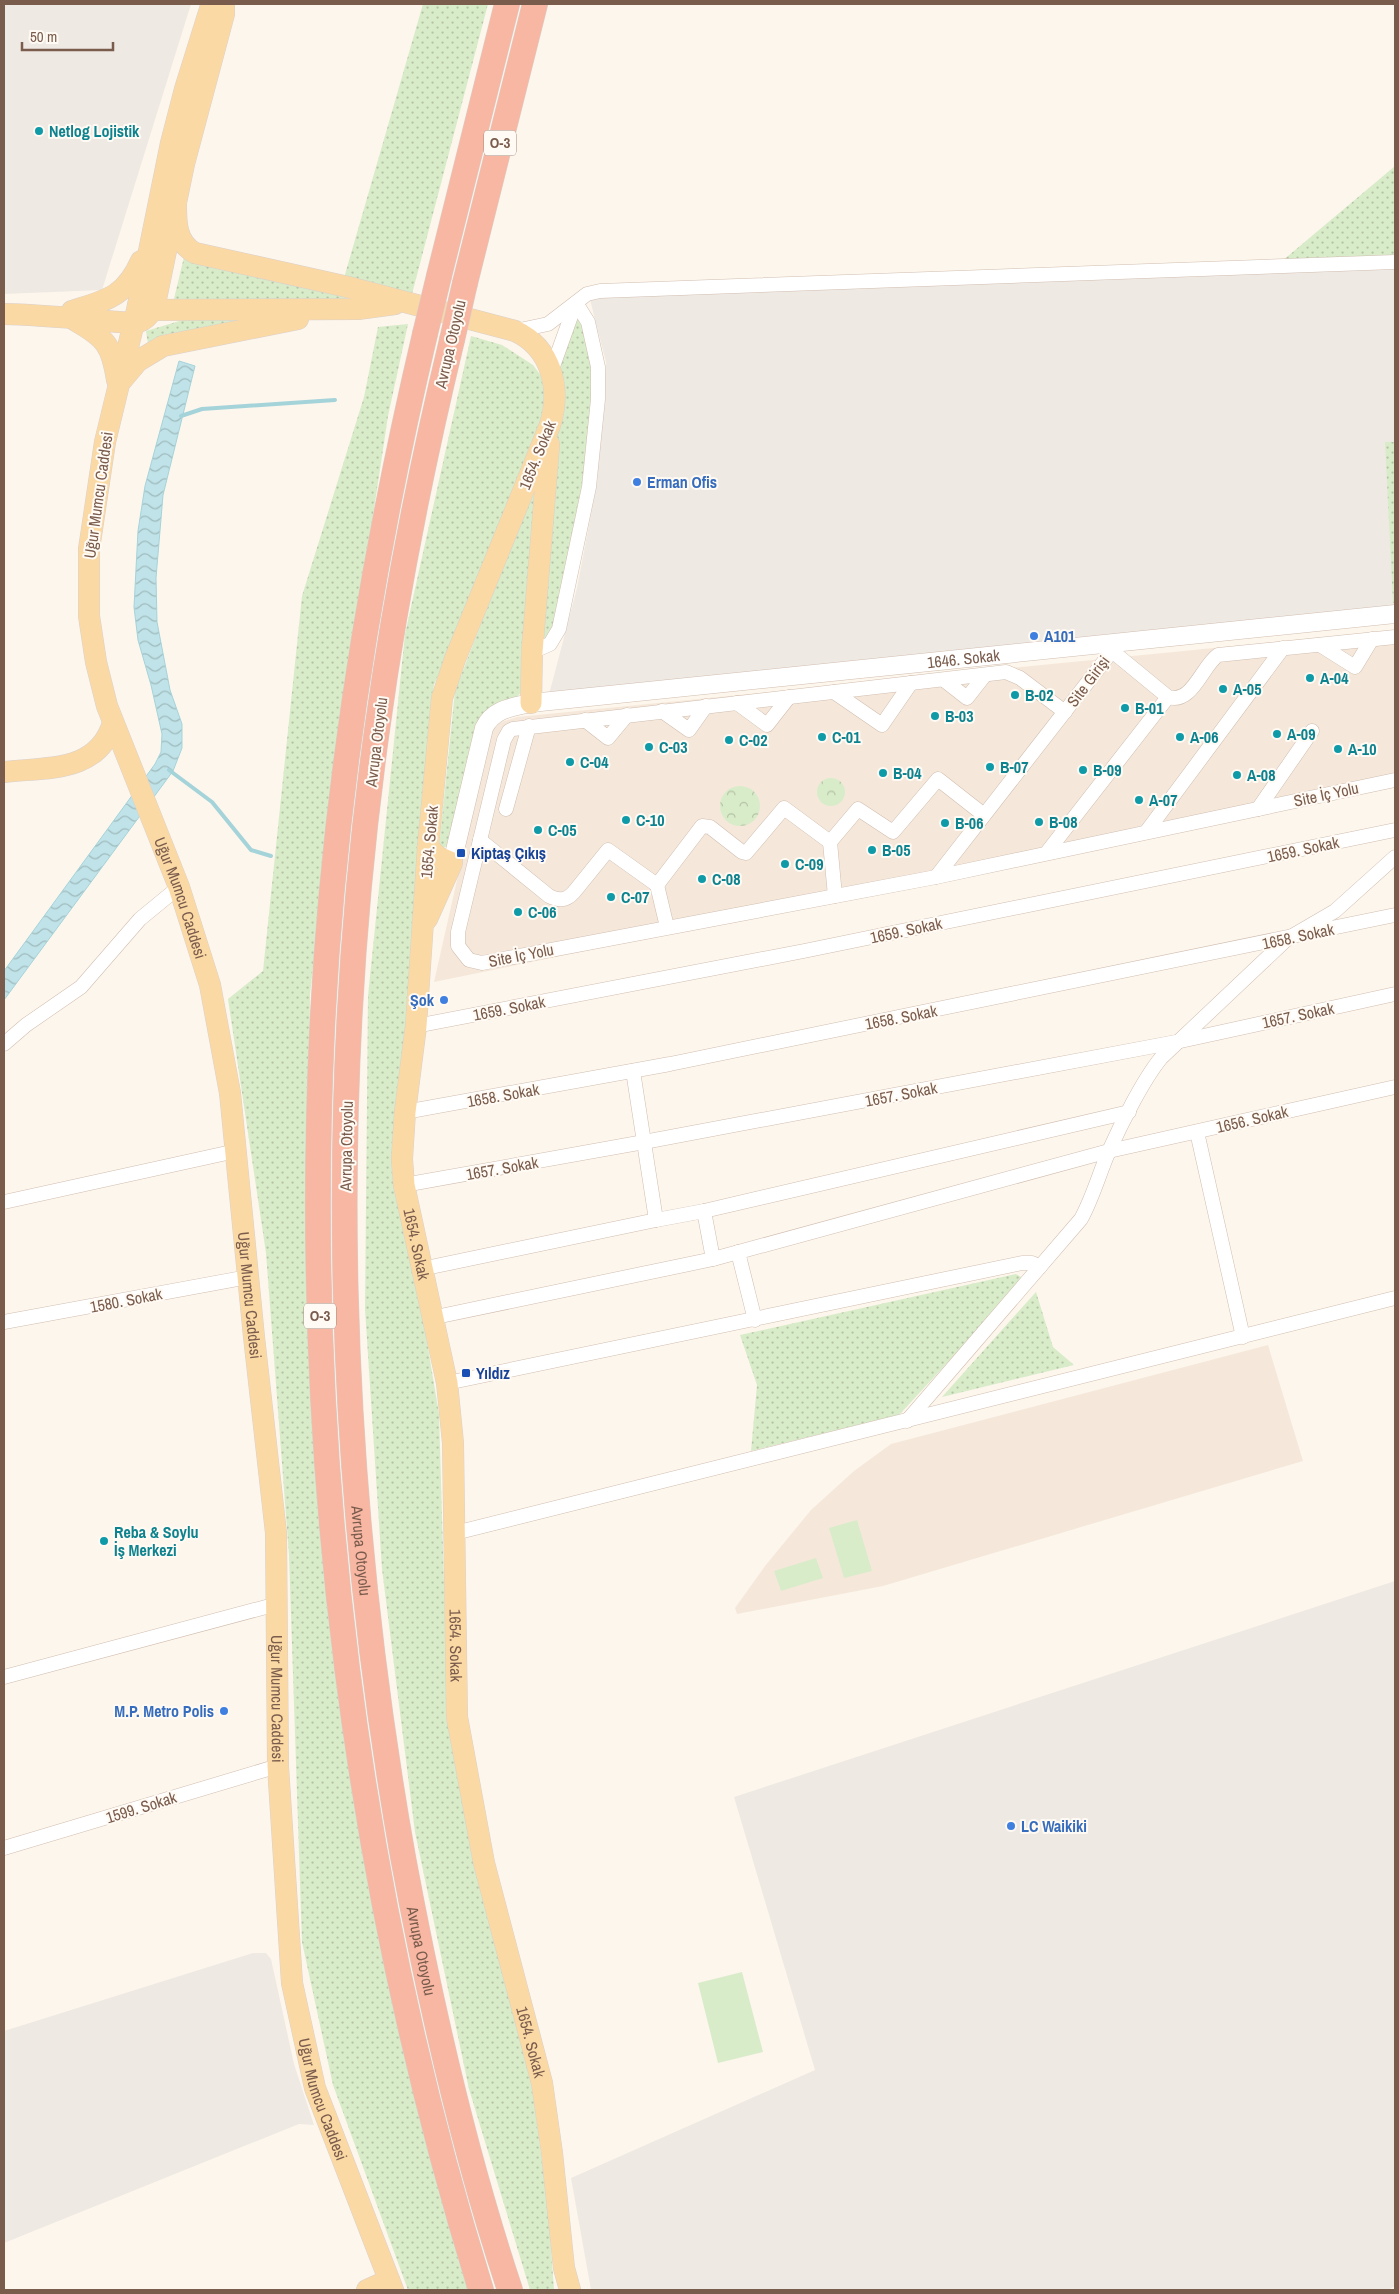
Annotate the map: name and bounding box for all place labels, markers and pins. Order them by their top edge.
place label: Netlog Lojistik [49,120,140,142]
marker: Netlog Lojistik [33,125,45,137]
place label: Erman Ofis [647,471,717,493]
marker: Erman Ofis [631,476,643,488]
place label: A101 [1044,625,1076,647]
marker: A101 [1028,630,1040,642]
place label: A-04 [1320,667,1349,689]
marker: A-04 [1304,672,1316,684]
place label: A-05 [1233,678,1261,700]
marker: A-05 [1217,683,1229,695]
place label: B-02 [1025,684,1053,706]
marker: B-02 [1009,689,1021,701]
place label: B-01 [1135,697,1164,719]
marker: B-01 [1119,702,1131,714]
place label: B-03 [945,705,973,727]
marker: B-03 [929,710,941,722]
place label: A-09 [1287,723,1315,745]
place label: C-01 [832,726,861,748]
place label: A-06 [1190,726,1218,748]
marker: A-09 [1271,728,1283,740]
place label: C-02 [739,729,767,751]
marker: C-01 [816,731,828,743]
marker: A-06 [1174,731,1186,743]
marker: C-02 [723,734,735,746]
place label: C-03 [659,736,687,758]
place label: A-10 [1348,738,1376,760]
marker: C-03 [643,741,655,753]
marker: A-10 [1332,743,1344,755]
place label: C-04 [580,751,609,773]
marker: C-04 [564,756,576,768]
place label: B-07 [1000,756,1028,778]
place label: B-09 [1093,759,1121,781]
marker: B-07 [984,761,996,773]
place label: B-04 [893,762,922,784]
marker: B-09 [1077,764,1089,776]
place label: A-08 [1247,764,1275,786]
marker: B-04 [877,767,889,779]
marker: A-08 [1231,769,1243,781]
place label: A-07 [1149,789,1177,811]
marker: A-07 [1133,794,1145,806]
place label: C-10 [636,809,664,831]
place label: B-08 [1049,811,1077,833]
place label: B-06 [955,812,983,834]
marker: C-10 [620,814,632,826]
marker: B-08 [1033,816,1045,828]
marker: B-06 [939,817,951,829]
place label: C-05 [548,819,576,841]
marker: C-05 [532,824,544,836]
place label: B-05 [882,839,910,861]
place label: Kiptaş Çıkış [471,842,546,864]
marker: B-05 [866,844,878,856]
marker: Kiptaş Çıkış [455,847,467,859]
place label: C-09 [795,853,823,875]
marker: C-09 [779,858,791,870]
place label: C-08 [712,868,740,890]
marker: C-08 [696,873,708,885]
place label: C-07 [621,886,649,908]
marker: C-07 [605,891,617,903]
place label: C-06 [528,901,556,923]
marker: C-06 [512,906,524,918]
place label: Şok [410,989,435,1011]
marker: Şok [438,994,450,1006]
place label: Yıldız [476,1362,510,1384]
marker: Yıldız [460,1367,472,1379]
place label: Reba & Soylu İş Merkezi [114,1521,199,1561]
marker: Reba & Soylu İş Merkezi [98,1535,110,1547]
place label: M.P. Metro Polis [114,1700,214,1722]
marker: M.P. Metro Polis [218,1705,230,1717]
place label: LC Waikiki [1021,1815,1087,1837]
marker: LC Waikiki [1005,1820,1017,1832]

